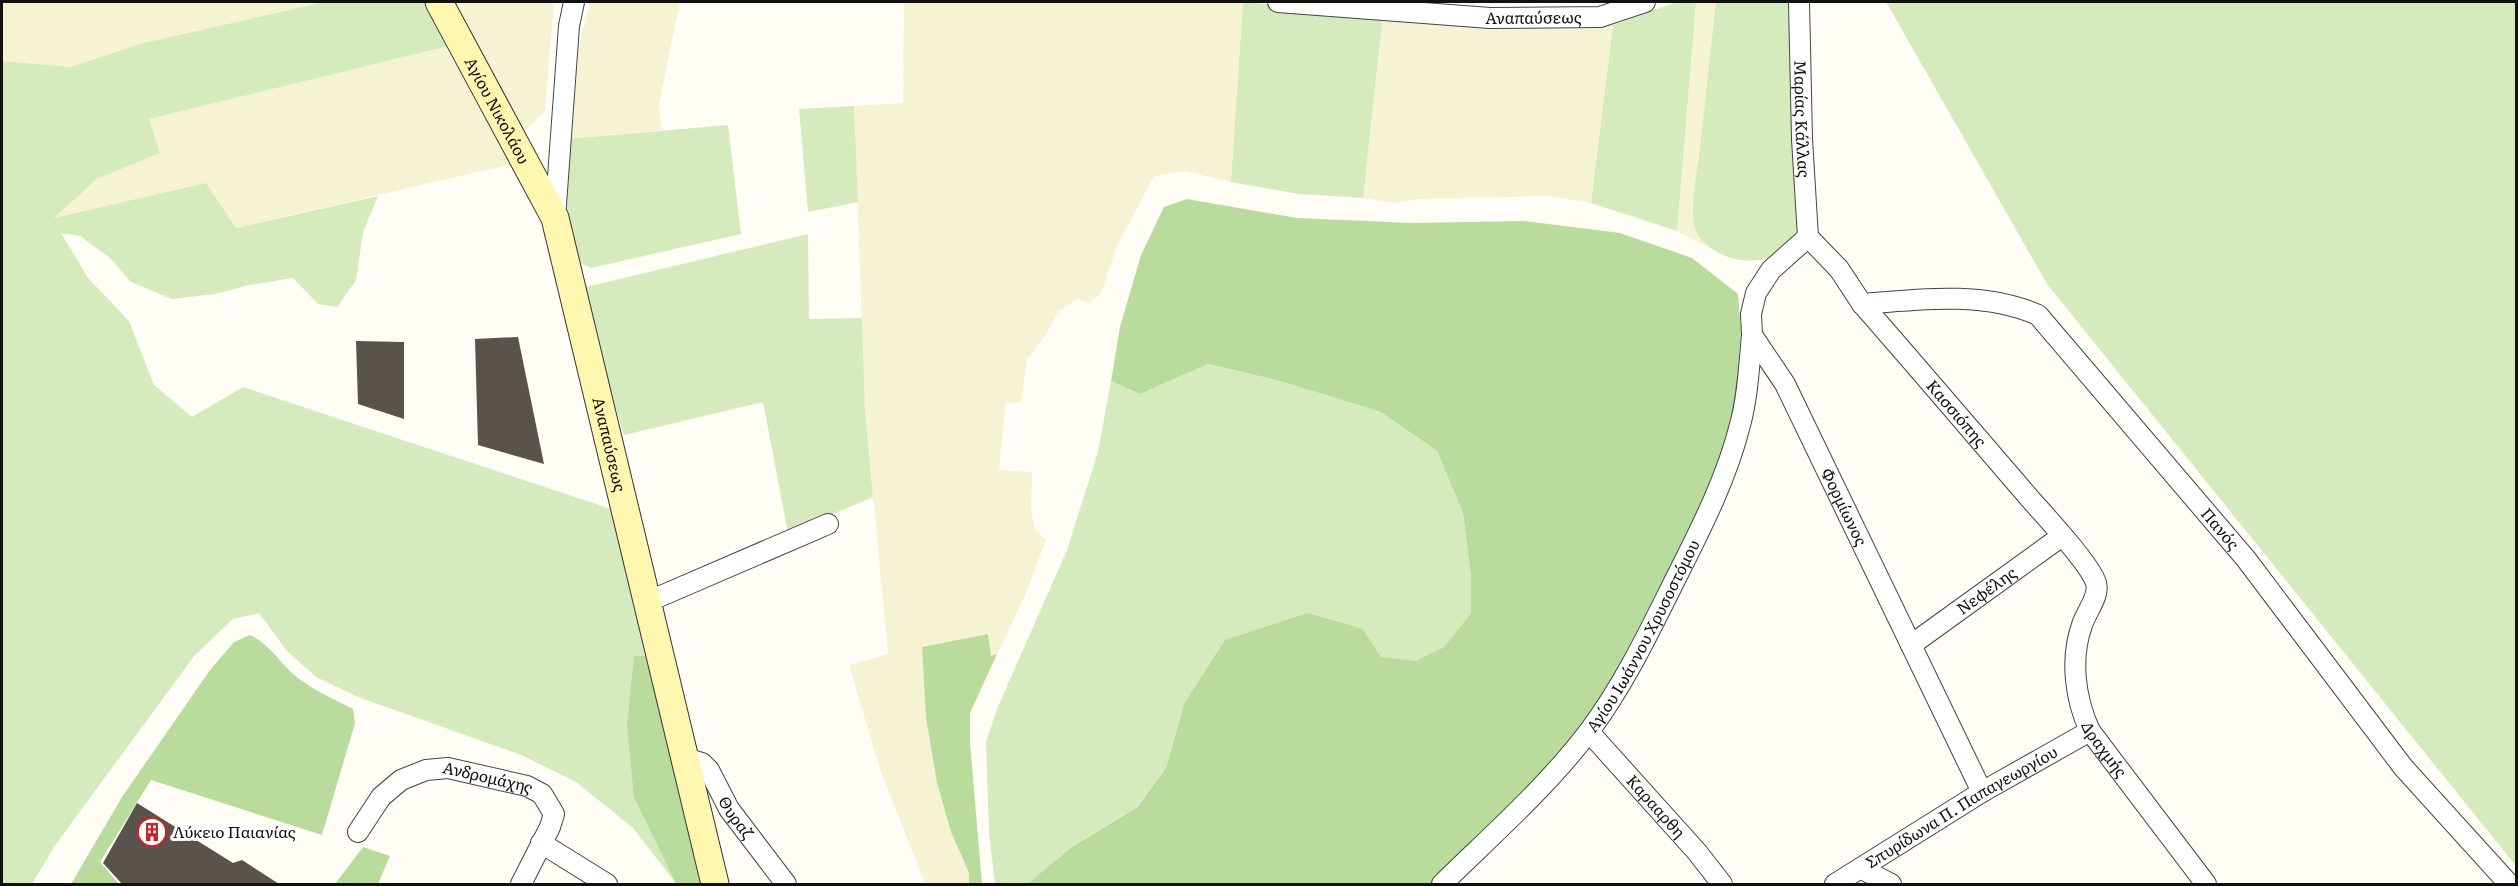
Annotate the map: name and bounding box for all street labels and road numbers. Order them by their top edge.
street label: Αναπαύσεως [1485,4,1582,29]
street label: Αγίου Νικολάου [459,52,537,168]
street label: Μαρίας Κάλλας [1789,60,1817,178]
street label: Κασσιόπης [1921,374,1993,452]
street label: Αναπαύσεως [587,394,633,494]
street label: Φορμίωνος [1816,463,1874,549]
street label: Πανός [2196,502,2246,554]
street label: Αγίου Ιωάννου Χρυσοστόμου [1579,535,1705,737]
street label: Νεφέλης [1951,560,2021,620]
street label: Δραχμής [2076,717,2134,782]
street label: Σπυρίδωνα Π. Παπαγεωργίου [1860,739,2061,873]
street label: Ανδρομάχης [441,754,538,798]
street label: Καρααρθη [1622,769,1692,843]
street label: Θυραζ [713,791,761,844]

